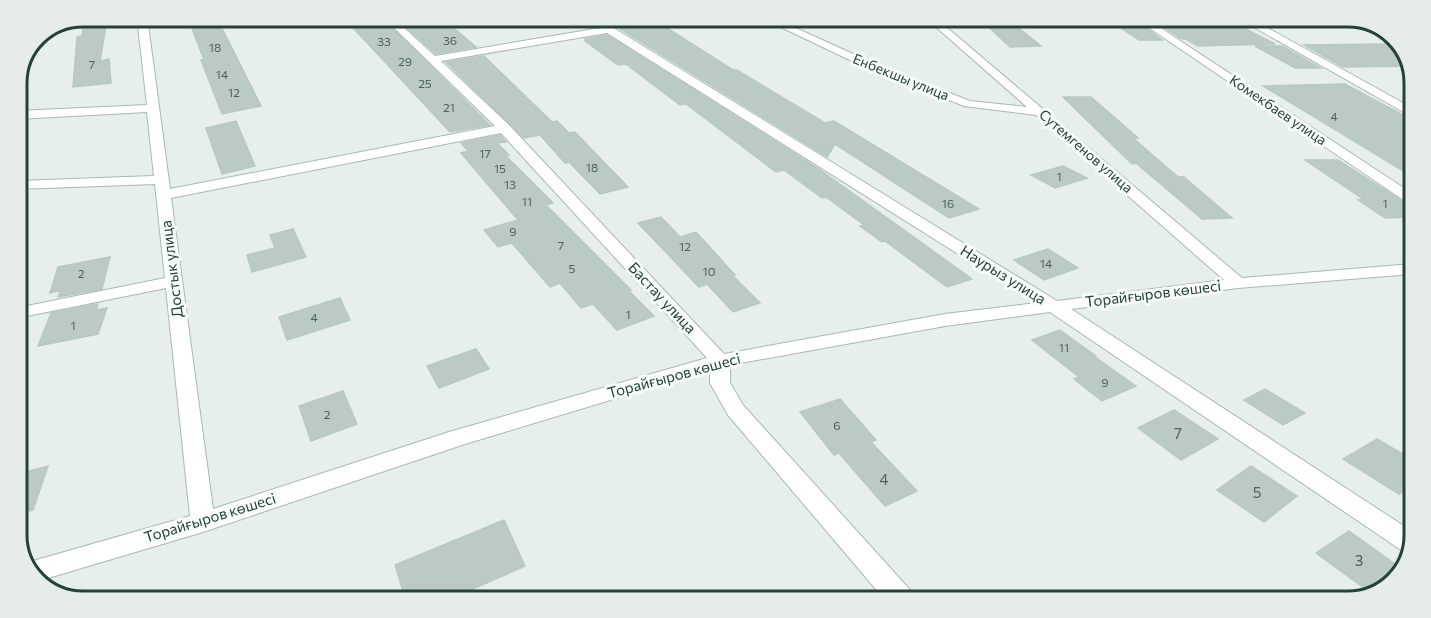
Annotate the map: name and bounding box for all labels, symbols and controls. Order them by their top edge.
house number: 36 [443,33,457,47]
house number: 33 [377,34,391,48]
house number: 18 [209,40,221,54]
street label: Енбекшы улица [851,49,952,104]
house number: 29 [398,54,412,68]
house number: 7 [89,57,95,71]
house number: 14 [216,67,228,81]
street label: Комекбаев улица [1226,71,1330,148]
house number: 25 [418,76,432,90]
house number: 12 [228,85,240,99]
house number: 21 [443,100,455,114]
street label: Сутемгенов улица [1036,105,1137,196]
house number: 4 [1330,109,1338,123]
house number: 17 [479,146,491,160]
house number: 18 [586,160,598,174]
house number: 15 [494,161,506,175]
house number: 1 [1056,169,1062,183]
house number: 13 [504,177,516,191]
house number: 11 [522,194,532,208]
house number: 16 [942,196,954,210]
house number: 1 [1382,196,1388,210]
street label: Достык улица [156,219,186,319]
house number: 9 [509,224,517,238]
house number: 7 [558,238,564,252]
house number: 12 [679,239,691,253]
street label: Наурыз улица [957,241,1050,308]
house number: 14 [1040,256,1052,270]
street label: Бастау улица [625,258,700,337]
house number: 5 [569,261,576,275]
house number: 10 [703,264,716,278]
house number: 2 [78,266,85,280]
street label: Торайғыров көшесі [1084,276,1222,310]
house number: 1 [625,307,631,321]
house number: 4 [310,310,318,324]
house number: 1 [70,318,76,332]
house number: 11 [1059,340,1069,354]
street label: Торайғыров көшесі [605,349,742,401]
house number: 9 [1101,375,1109,389]
house number: 2 [324,407,331,421]
house number: 6 [833,418,841,432]
house number: 7 [1174,424,1182,442]
house number: 4 [880,470,889,488]
house number: 5 [1253,483,1261,501]
street label: Торайғыров көшесі [142,488,278,546]
house number: 3 [1355,551,1363,569]

